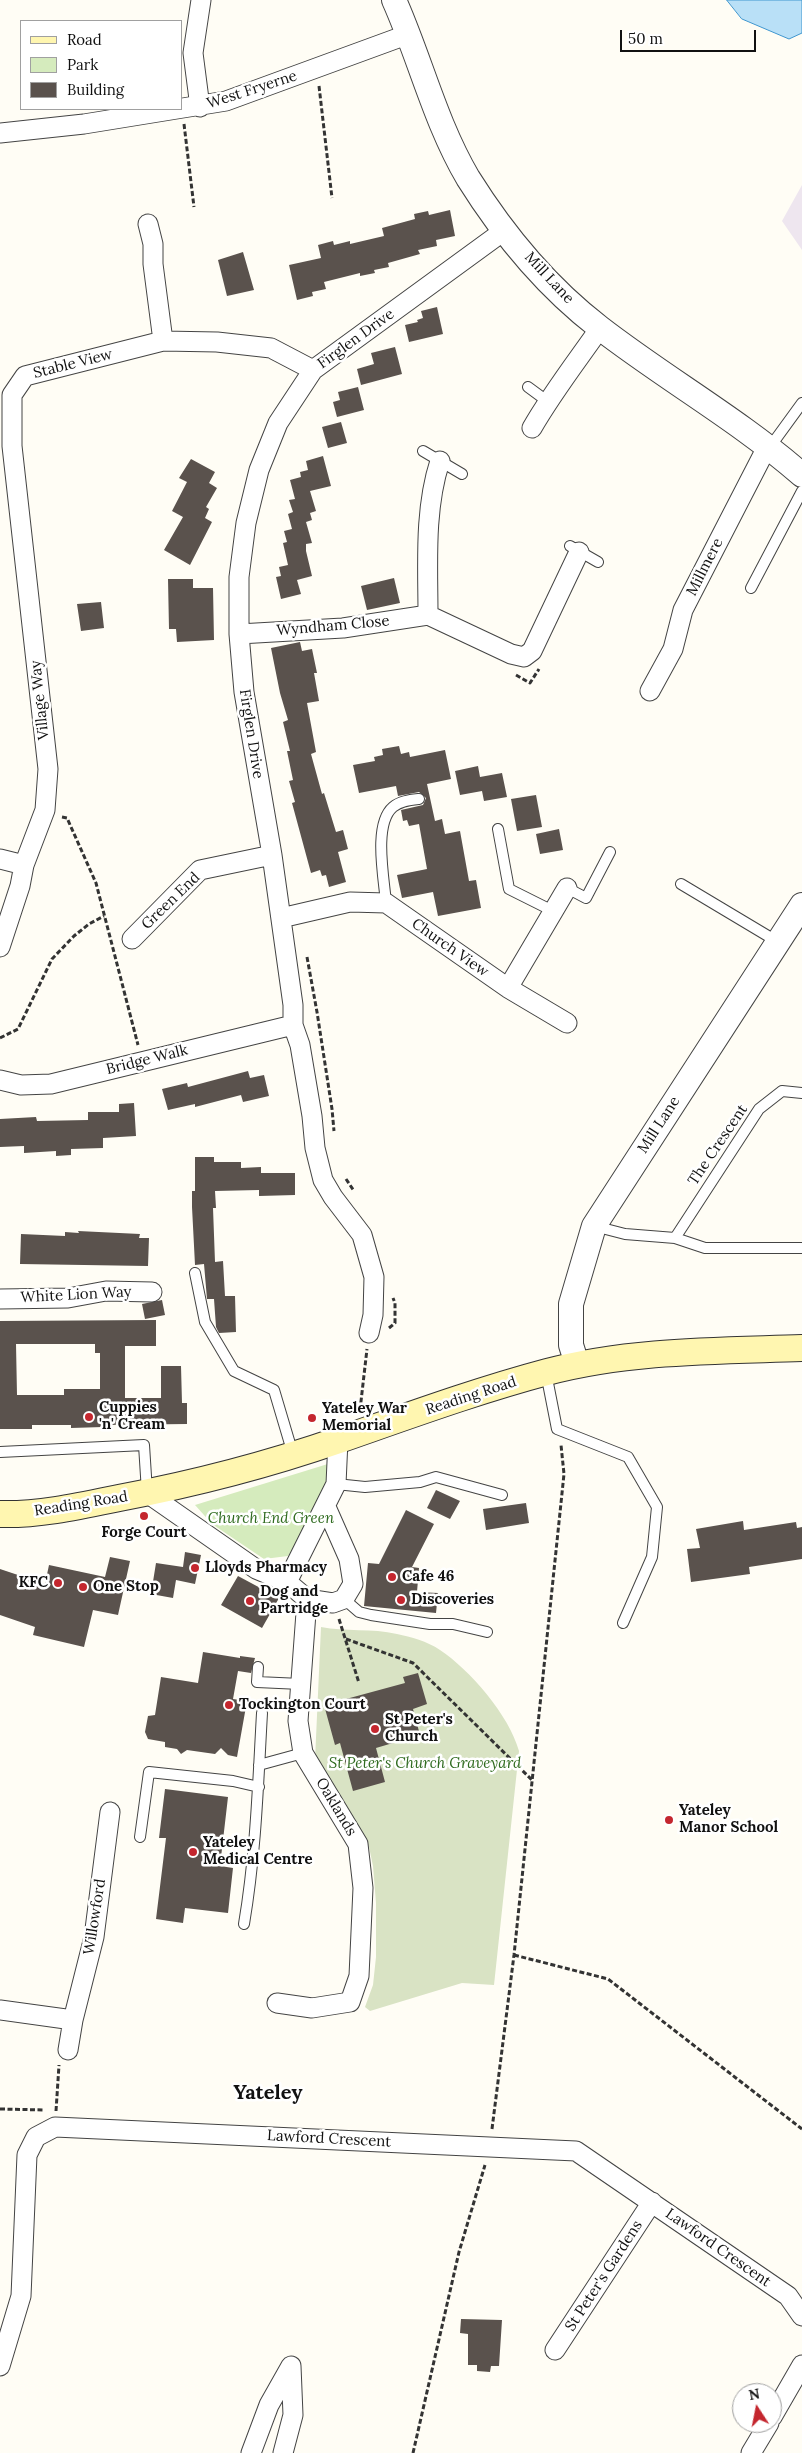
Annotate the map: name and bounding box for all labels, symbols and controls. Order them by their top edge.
legend [20,20,182,110]
scale bar [622,20,758,52]
text: 50 m [628,29,663,48]
text: Road [67,30,102,49]
text: Park [67,55,98,74]
street label: West Fryerne [205,67,299,113]
text: Building [67,80,124,99]
street label: Mill Lane [521,248,577,308]
street label: Firglen Drive [314,305,398,373]
street label: Stable View [32,346,114,382]
street label: Millmere [683,535,727,599]
street label: Wyndham Close [276,612,390,640]
street label: Village Way [27,659,53,741]
street label: Firglen Drive [235,688,267,780]
street label: Green End [138,869,204,933]
street label: Church View [408,915,492,981]
street label: Bridge Walk [104,1041,190,1079]
street label: Mill Lane [634,1093,684,1157]
street label: The Crescent [684,1101,752,1189]
street label: White Lion Way [20,1283,132,1307]
street label: Reading Road [423,1373,519,1419]
place label: Cuppies 'n' Cream [99,1399,165,1434]
place label: Yateley War Memorial [322,1400,407,1435]
marker: Cuppies 'n' Cream [83,1411,95,1423]
marker: Yateley War Memorial [306,1412,318,1424]
street label: Reading Road [33,1488,129,1520]
marker: Forge Court [138,1510,150,1522]
park label: Church End Green [208,1510,334,1528]
place label: Forge Court [101,1524,187,1542]
place label: Lloyds Pharmacy [205,1559,327,1577]
marker: Lloyds Pharmacy [189,1562,201,1574]
place label: Cafe 46 [402,1568,454,1586]
marker: Cafe 46 [386,1571,398,1583]
place label: KFC [18,1574,48,1592]
marker: KFC [52,1577,64,1589]
place label: One Stop [93,1578,159,1596]
marker: One Stop [77,1581,89,1593]
place label: Dog and Partridge [260,1583,328,1618]
place label: Discoveries [411,1591,494,1609]
marker: Discoveries [395,1594,407,1606]
marker: Dog and Partridge [244,1595,256,1607]
place label: Tockington Court [239,1696,366,1714]
marker: Tockington Court [223,1699,235,1711]
place label: St Peter's Church [385,1711,453,1746]
marker: St Peter's Church [369,1723,381,1735]
park label: St Peter's Church Graveyard [329,1755,521,1773]
street label: Oaklands [312,1775,360,1839]
place label: Yateley Manor School [679,1802,778,1837]
marker: Yateley Manor School [663,1814,675,1826]
place label: Yateley Medical Centre [203,1834,313,1869]
marker: Yateley Medical Centre [187,1846,199,1858]
street label: Willowford [80,1878,110,1956]
district label: Yateley [233,2081,303,2105]
street label: Lawford Crescent [266,2127,392,2151]
street label: Lawford Crescent [662,2205,774,2291]
street label: St Peter's Gardens [562,2217,646,2335]
north arrow [732,2383,782,2433]
text: N [747,2384,761,2404]

